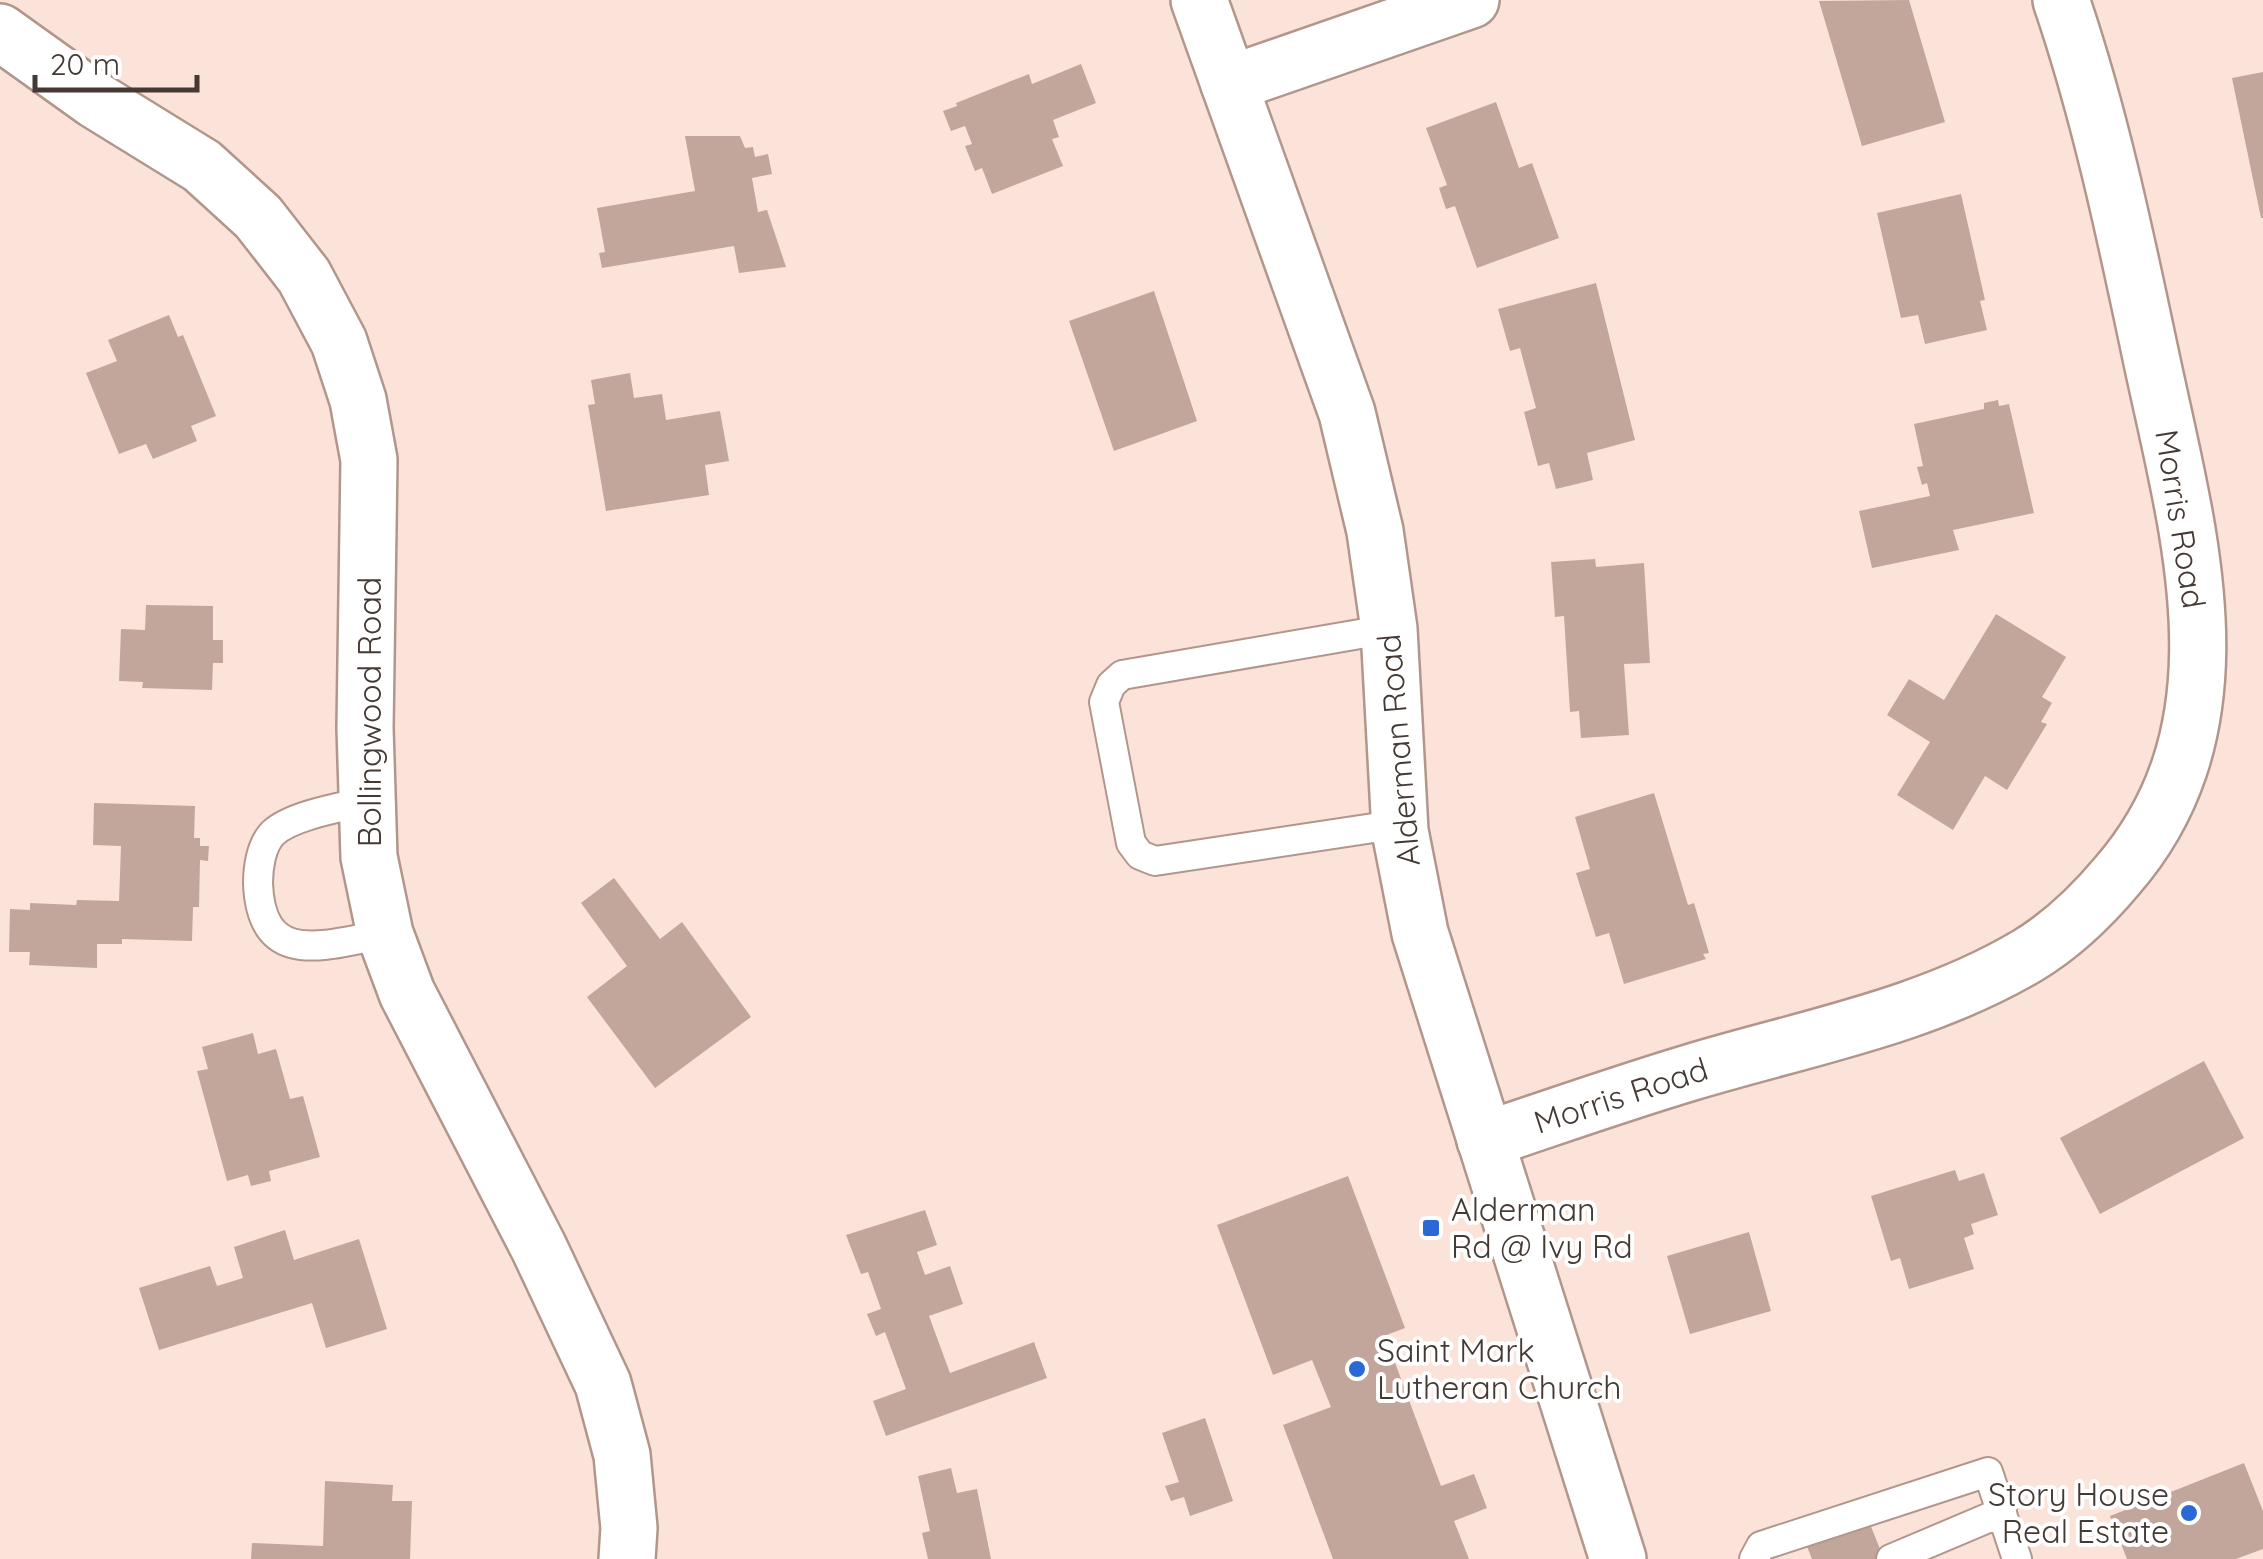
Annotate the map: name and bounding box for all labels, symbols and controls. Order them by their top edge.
scale bar [35,30,198,92]
text: 20 m [50,45,120,83]
street label: Morris Road [2147,427,2215,611]
street label: Bollingwood Road [349,577,389,847]
street label: Alderman Road [1368,632,1428,868]
street label: Morris Road [1529,1048,1713,1142]
place label: Alderman Rd @ Ivy Rd [1451,1189,1633,1266]
marker: Alderman Rd @ Ivy Rd [1420,1217,1442,1239]
place label: Saint Mark Lutheran Church [1377,1330,1622,1407]
marker: Saint Mark Lutheran Church [1346,1358,1368,1380]
place label: Story House Real Estate [1988,1474,2169,1551]
marker: Story House Real Estate [2178,1502,2200,1524]

